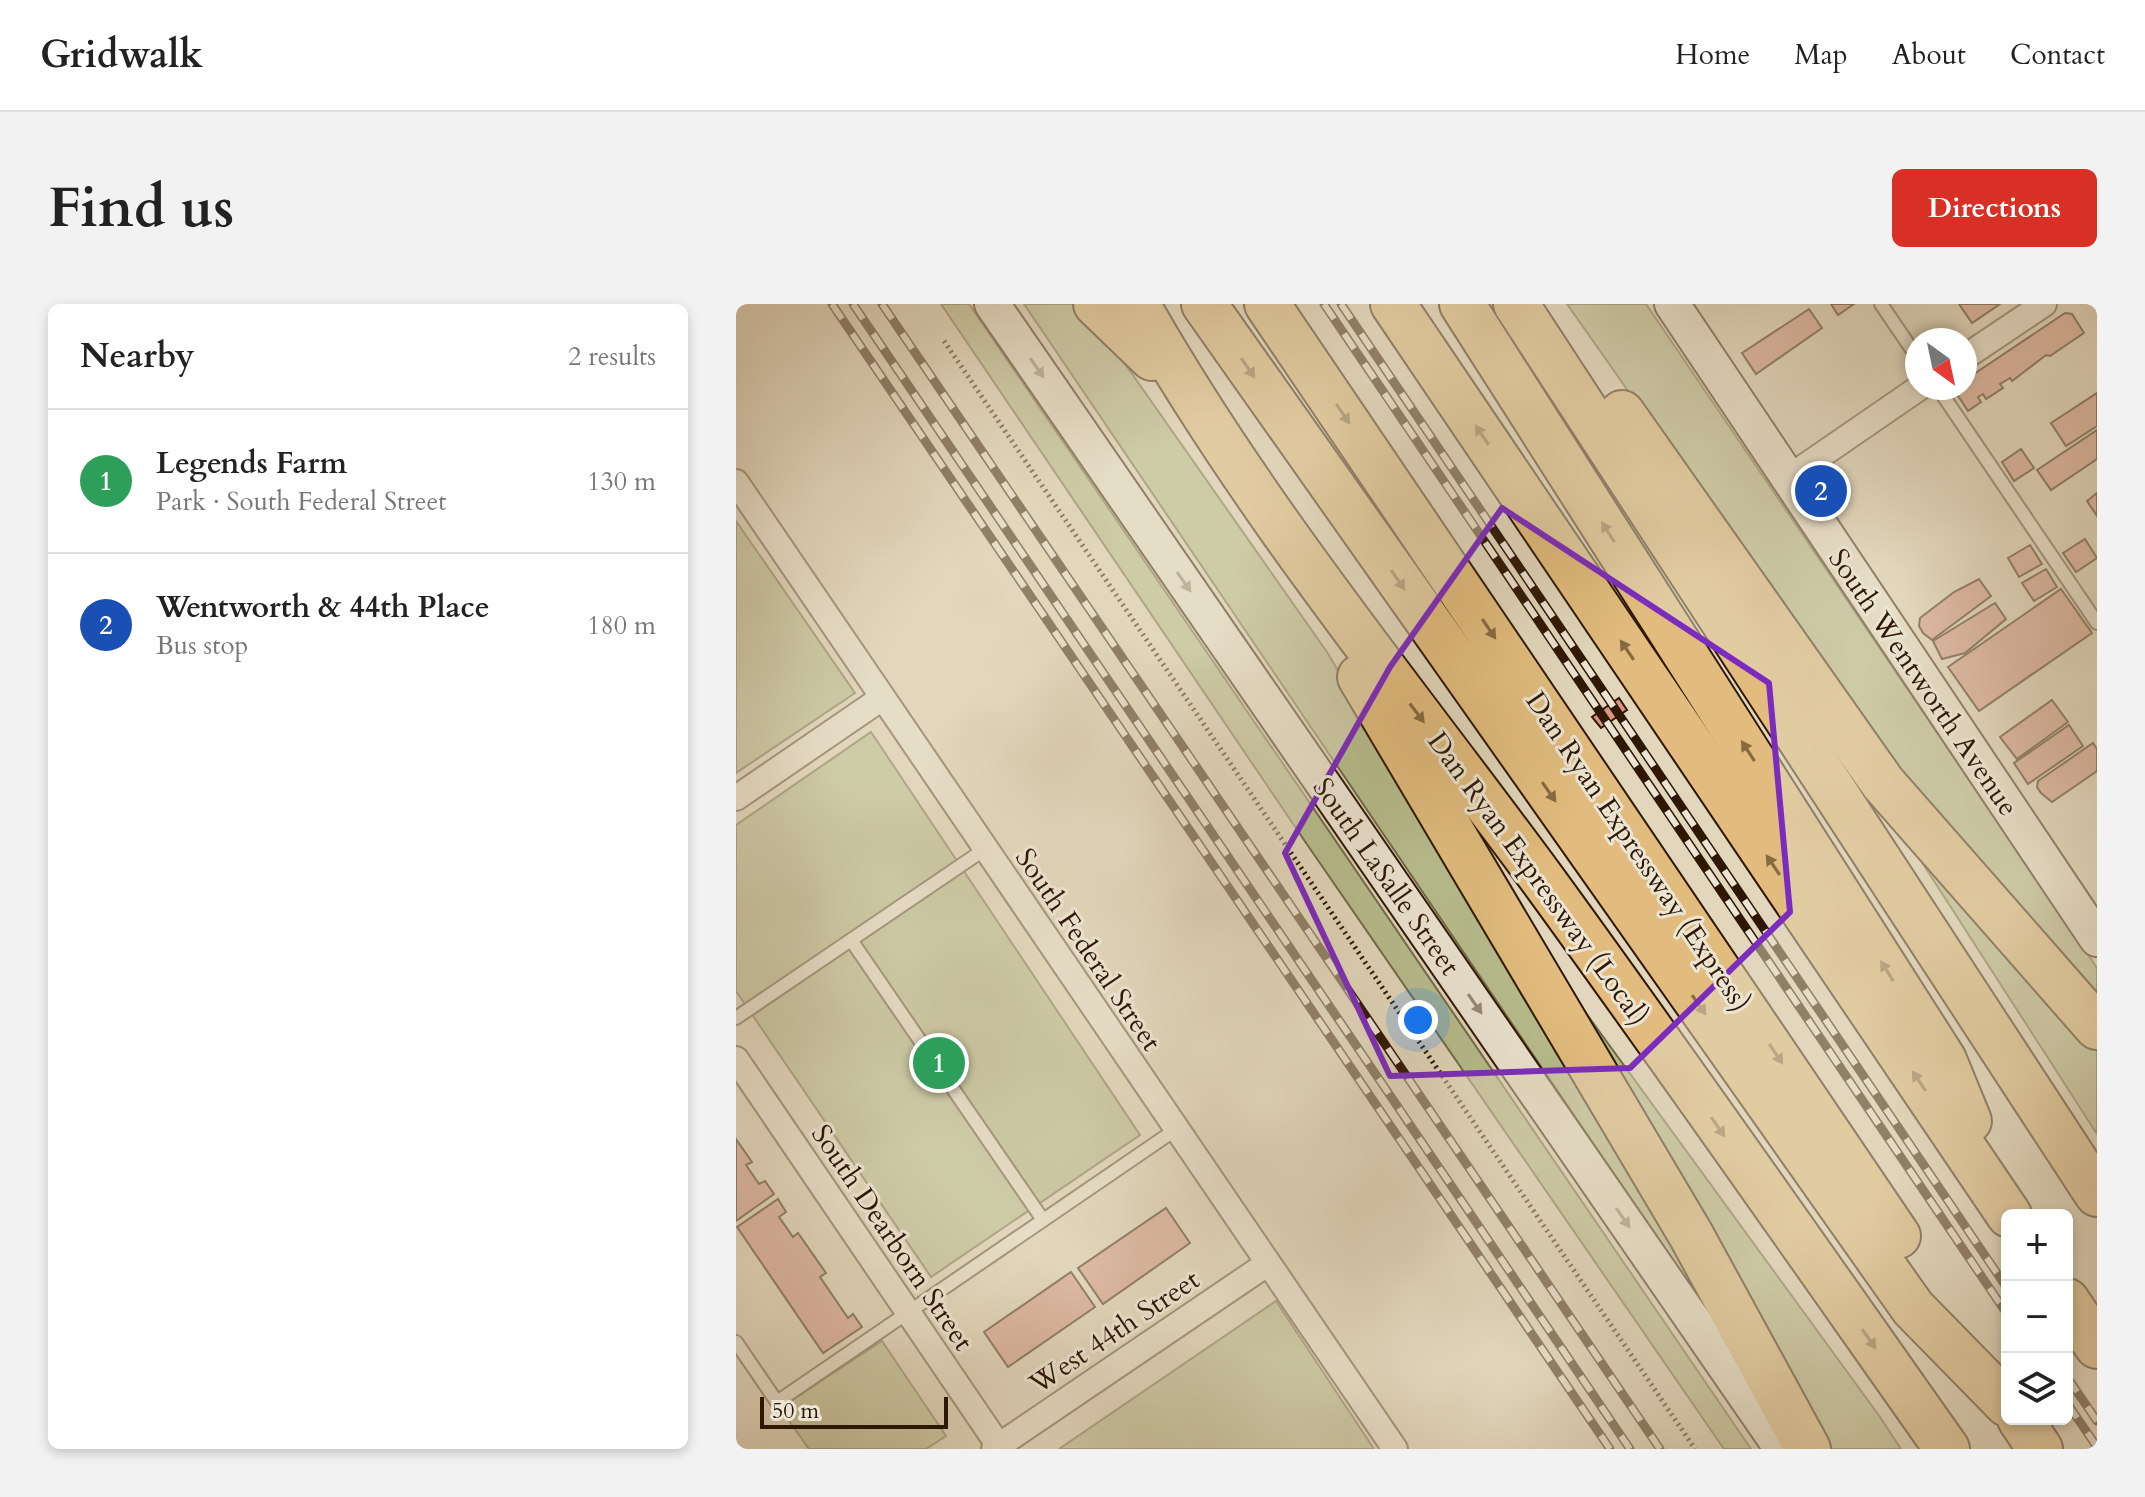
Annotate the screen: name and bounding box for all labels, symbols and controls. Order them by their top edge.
text: Gridwalk [40,29,203,81]
text: Home [1675,36,1750,74]
text: Map [1794,36,1848,74]
text: About [1892,36,1966,74]
text: Contact [2010,36,2105,74]
button: Directions [1892,169,2097,247]
text: Find us [48,171,234,246]
north arrow [1905,328,1977,400]
text: Nearby [80,333,195,379]
text: 2 results [568,339,656,374]
one-way arrow [1240,357,1256,379]
one-way arrow [1029,358,1044,379]
one-way arrow [1335,404,1350,425]
one-way arrow [1474,424,1489,445]
text: Legends Farm [156,443,347,484]
pin: 2 [1795,461,1847,521]
text: 1 [99,464,113,499]
text: 130 m [587,464,656,499]
text: Park · South Federal Street [156,484,447,519]
one-way arrow [1600,522,1615,543]
street label: South Wentworth Avenue [1819,541,2027,824]
one-way arrow [1390,570,1405,591]
one-way arrow [1176,572,1191,593]
text: Wentworth & 44th Place [156,587,490,628]
text: 2 [99,608,113,643]
text: 180 m [587,608,656,643]
one-way arrow [1481,619,1496,640]
text: Bus stop [156,628,248,663]
one-way arrow [1620,639,1635,661]
street label: Dan Ryan Expressway (Express) [1517,684,1760,1019]
one-way arrow [1409,703,1425,723]
street label: Dan Ryan Expressway (Local) [1419,724,1658,1033]
one-way arrow [1742,740,1756,762]
street label: South LaSalle Street [1304,770,1469,983]
one-way arrow [1541,782,1556,803]
street label: South Federal Street [1006,841,1170,1058]
one-way arrow [1766,855,1781,876]
one-way arrow [1881,960,1895,982]
one-way arrow [1467,993,1482,1014]
one-way arrow [1691,994,1706,1015]
your location [1398,1000,1438,1040]
pin: 1 [913,1033,965,1093]
one-way arrow [1768,1043,1783,1064]
one-way arrow [1911,1070,1926,1091]
one-way arrow [1710,1116,1726,1137]
street label: South Dearborn Street [802,1117,982,1358]
one-way arrow [1615,1207,1630,1228]
map controls [2001,1209,2073,1425]
button: + [2001,1209,2073,1281]
street label: West 44th Street [1021,1261,1207,1403]
button: − [2001,1281,2073,1353]
one-way arrow [1861,1328,1876,1349]
button: layers [2001,1353,2073,1425]
scale bar [760,1393,948,1429]
text: 50 m [772,1396,819,1426]

